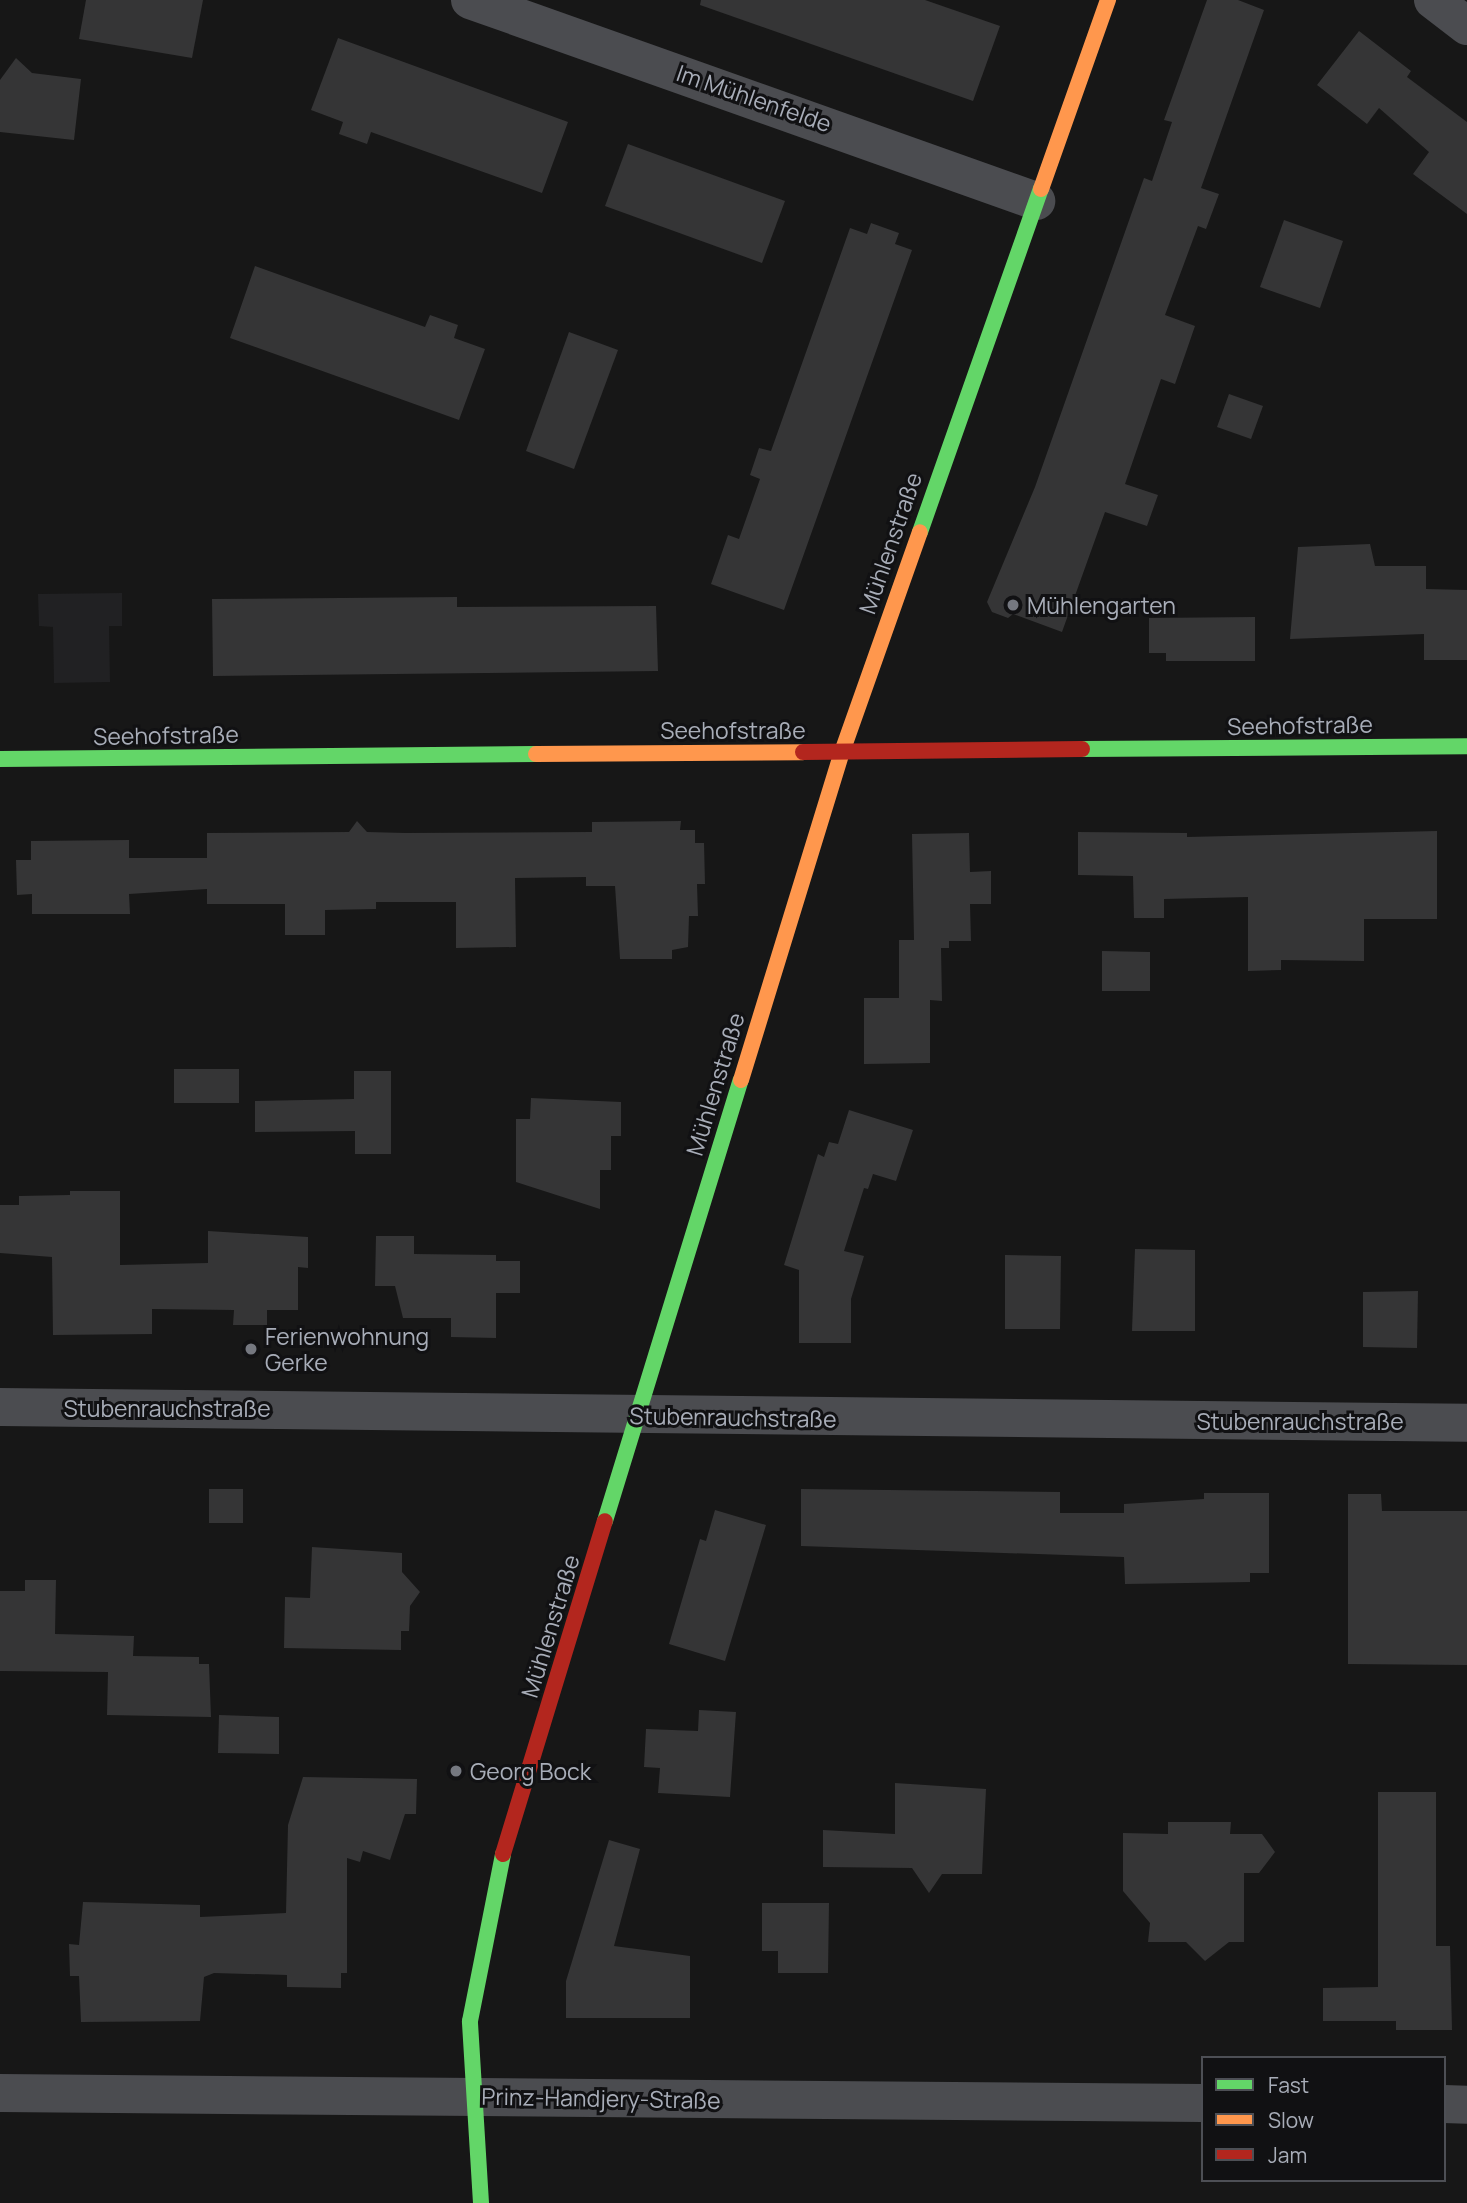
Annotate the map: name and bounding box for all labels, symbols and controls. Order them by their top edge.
street label: Im Mühlenfelde [673,59,835,137]
street label: Mühlenstraße [853,469,927,617]
place label: Mühlengarten [1027,591,1176,619]
marker: Mühlengarten [1005,597,1021,613]
street label: Seehofstraße [1227,710,1373,740]
street label: Seehofstraße [660,716,806,744]
street label: Seehofstraße [93,720,239,750]
street label: Mühlenstraße [680,1009,750,1159]
place label: Ferienwohnung Gerke [265,1322,429,1376]
marker: Ferienwohnung Gerke [243,1341,259,1357]
street label: Stubenrauchstraße [63,1394,271,1422]
street label: Stubenrauchstraße [629,1401,837,1433]
street label: Stubenrauchstraße [1196,1407,1404,1435]
street label: Mühlenstraße [515,1551,585,1701]
place label: Georg Bock [470,1757,591,1785]
marker: Georg Bock [448,1763,464,1779]
legend [1201,2056,1446,2182]
text: Fast [1268,2071,1309,2099]
street label: Prinz-Handjery-Straße [481,2082,721,2114]
text: Slow [1268,2106,1314,2134]
text: Jam [1268,2141,1307,2169]

